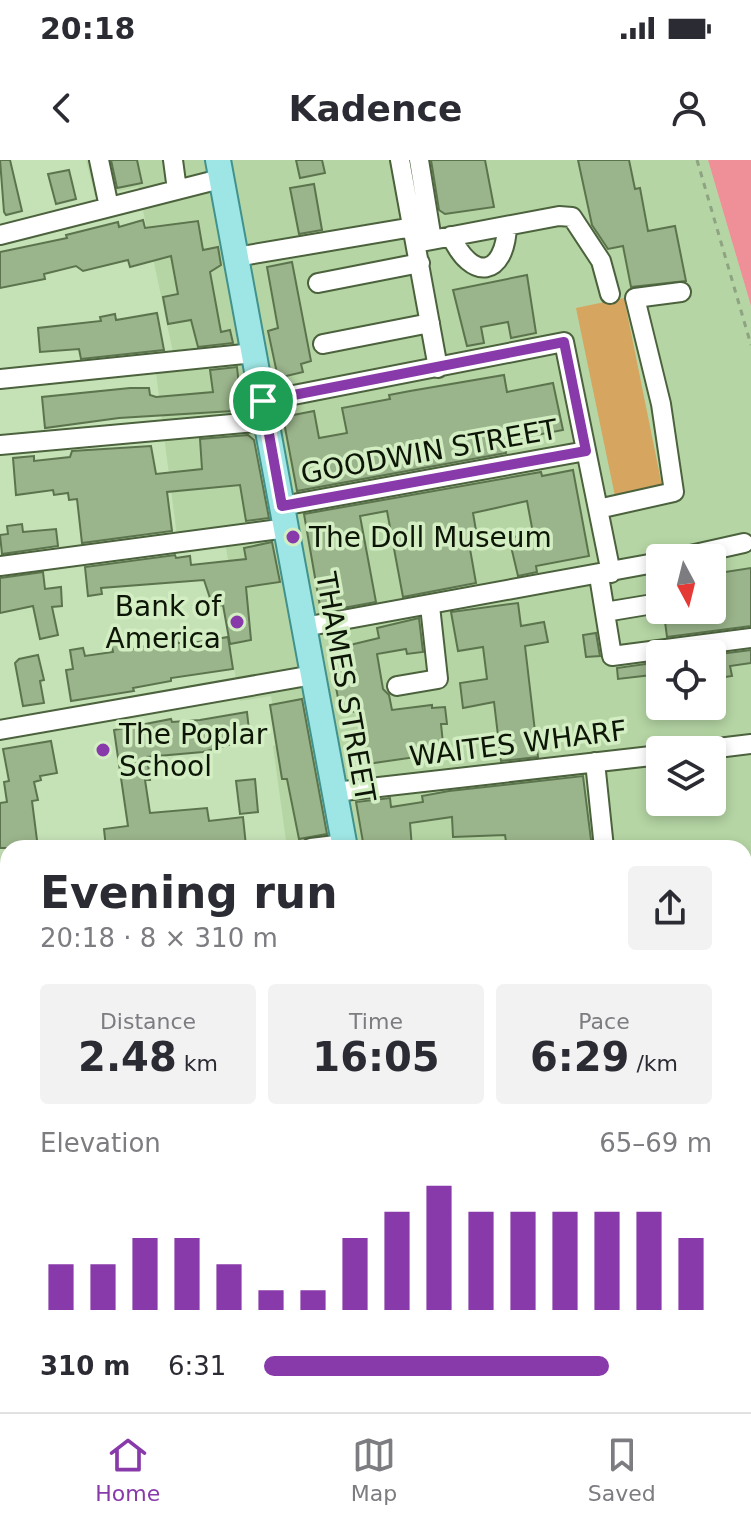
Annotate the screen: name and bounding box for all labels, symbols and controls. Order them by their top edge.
text: 20:18 [40,11,136,46]
icon: back [40,86,84,130]
icon: person [667,86,711,130]
text: Kadence [289,88,462,129]
pin [229,367,297,435]
icon: arrive [241,379,285,423]
street label: GOODWIN STREET [298,413,561,490]
place label: The Doll Museum [308,521,552,554]
marker: The Doll Museum [284,528,302,546]
north arrow [646,544,726,624]
map controls [646,544,726,816]
street label: THAMES STREET [309,569,382,805]
place label: Bank of America [106,590,222,655]
marker: Bank of America [228,613,246,631]
button: locate [646,640,726,720]
street label: WAITES WHARF [408,714,629,773]
place label: The Poplar School [118,718,268,783]
button: layers [646,736,726,816]
marker: The Poplar School [94,741,112,759]
button: share [628,866,712,950]
text: Evening run [40,867,337,918]
text: 20:18 · 8 × 310 m [40,923,278,953]
text: Distance [100,1009,196,1034]
text: Time [349,1009,403,1034]
text: Pace [578,1009,630,1034]
text: 2.48 [78,1034,177,1080]
text: 16:05 [312,1034,440,1080]
text: 6:29 [530,1034,629,1080]
text: km [177,1051,218,1076]
text: /km [629,1051,678,1076]
text: Elevation [40,1128,161,1158]
text: 65–69 m [599,1128,712,1158]
text: 310 m [40,1351,130,1381]
text: 6:31 [168,1351,226,1381]
tab: Home [95,1433,160,1506]
tab: Map [351,1433,397,1506]
tab: Saved [588,1433,656,1506]

